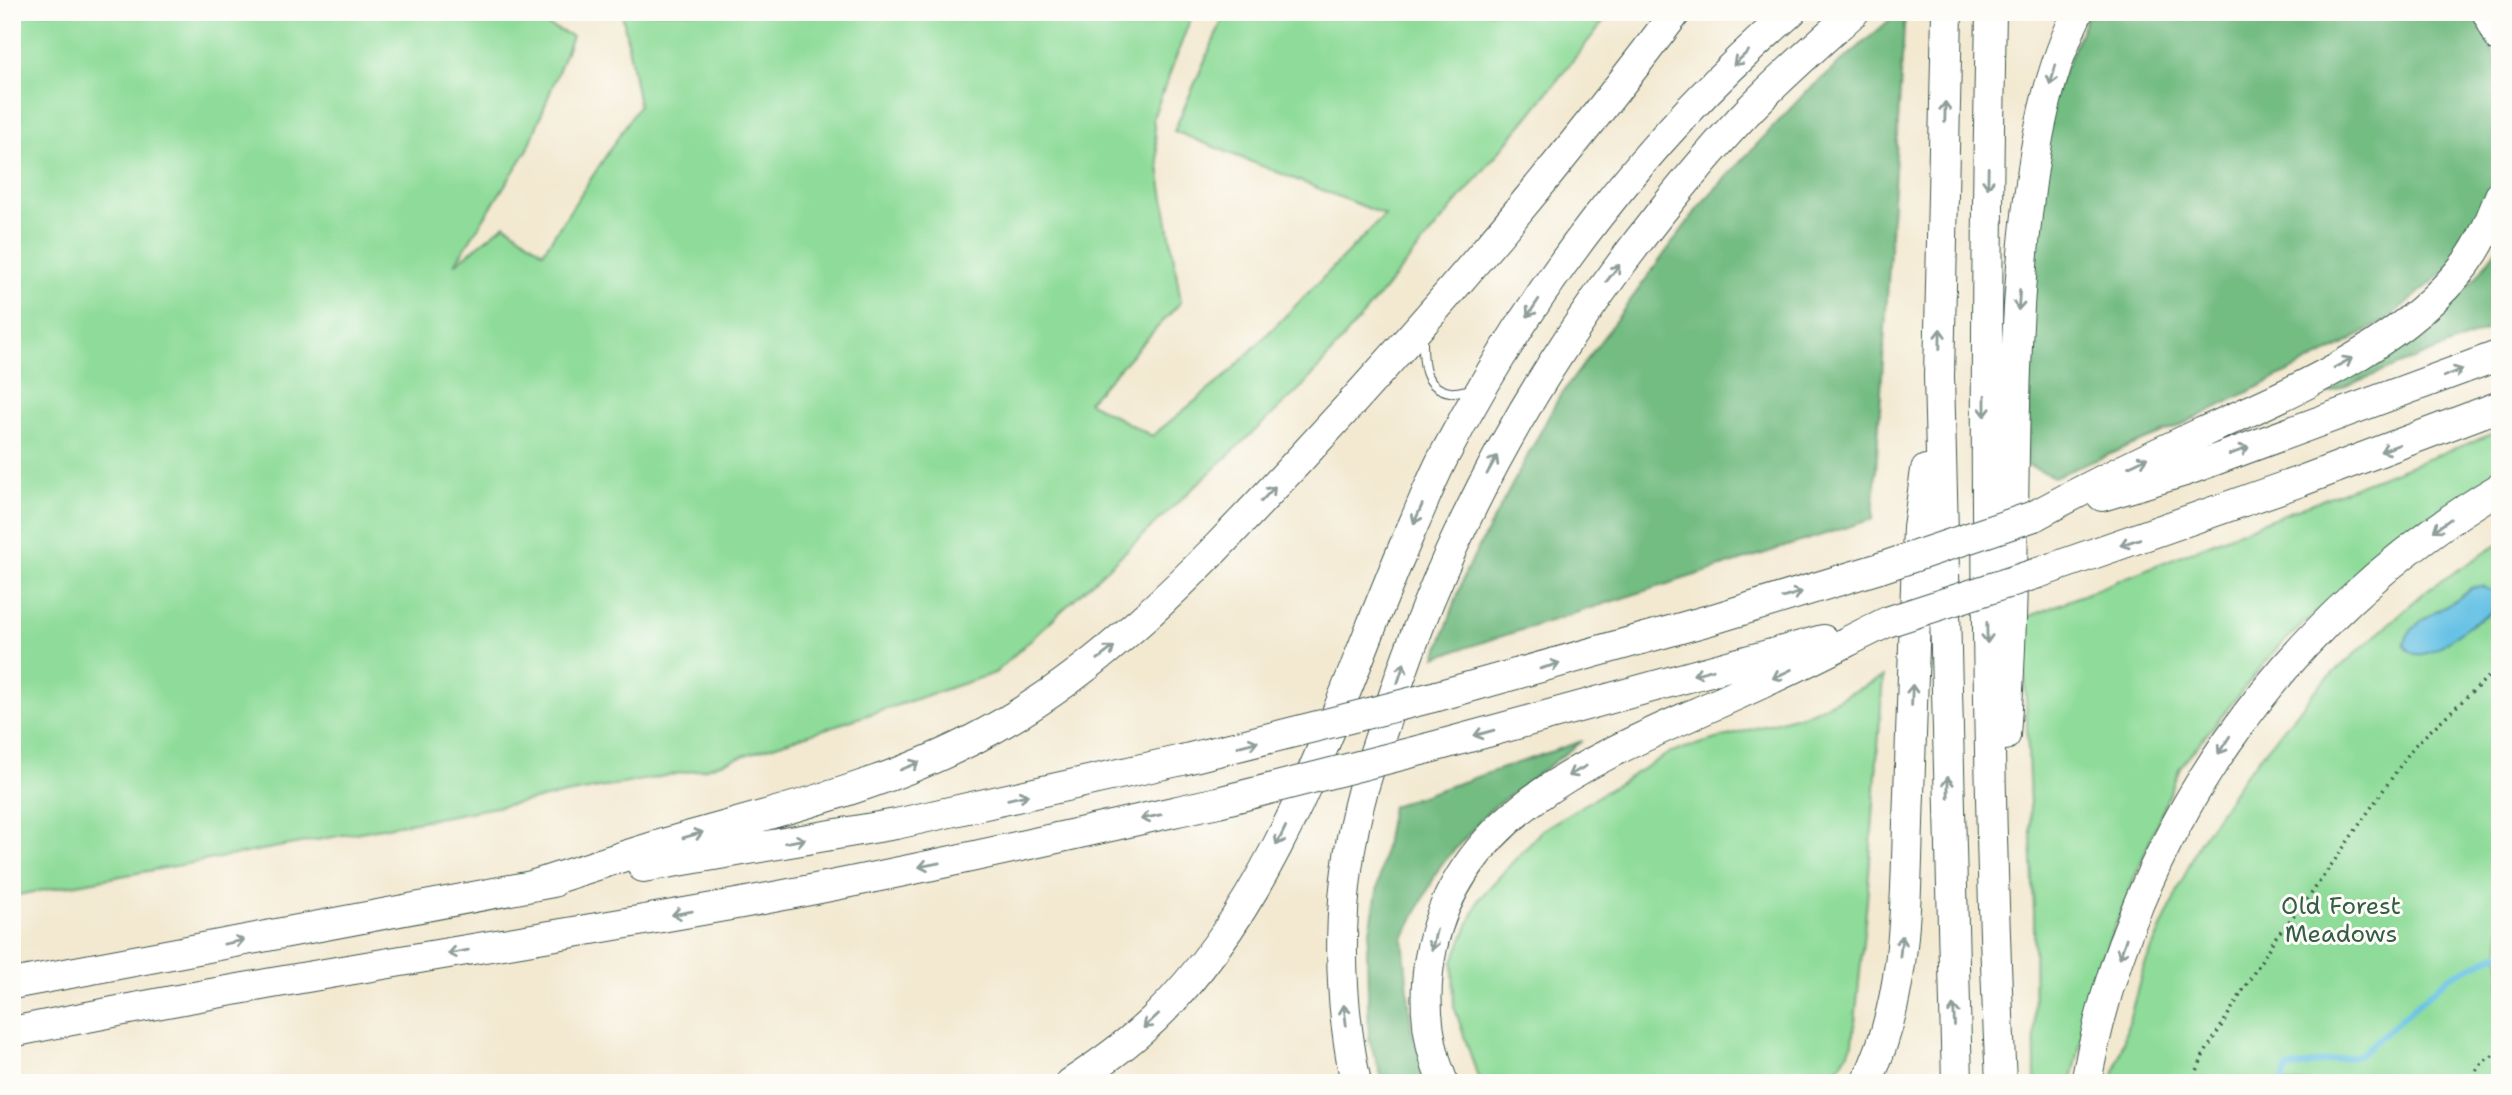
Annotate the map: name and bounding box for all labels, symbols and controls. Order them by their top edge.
one-way arrow [1733,50,1750,67]
one-way arrow [2045,64,2058,86]
one-way arrow [1938,101,1952,124]
one-way arrow [1981,167,1995,190]
one-way arrow [1606,264,1621,283]
one-way arrow [2013,288,2026,311]
one-way arrow [1525,298,1540,317]
one-way arrow [1933,328,1947,351]
one-way arrow [2332,356,2353,369]
one-way arrow [2442,366,2463,378]
one-way arrow [1978,394,1992,417]
one-way arrow [2380,443,2402,455]
one-way arrow [2228,444,2250,457]
one-way arrow [1486,455,1499,476]
one-way arrow [2127,455,2148,468]
one-way arrow [1260,485,1276,503]
one-way arrow [1411,503,1424,524]
one-way arrow [2433,517,2452,532]
one-way arrow [2120,537,2142,549]
one-way arrow [1781,587,1803,600]
one-way arrow [1980,622,1994,645]
one-way arrow [1096,645,1114,660]
one-way arrow [1539,658,1561,671]
one-way arrow [1396,663,1408,685]
one-way arrow [1692,666,1715,679]
one-way arrow [1772,668,1793,682]
one-way arrow [1906,683,1919,706]
one-way arrow [1473,727,1495,740]
one-way arrow [2217,735,2231,755]
one-way arrow [1236,737,1259,750]
one-way arrow [898,759,920,772]
one-way arrow [1567,764,1587,778]
one-way arrow [1941,776,1955,799]
one-way arrow [1006,790,1029,803]
one-way arrow [1140,811,1163,824]
one-way arrow [1273,825,1287,846]
one-way arrow [682,828,704,841]
one-way arrow [783,834,806,847]
one-way arrow [918,859,941,873]
park label: Old Forest Meadows [2281,890,2401,950]
one-way arrow [671,907,694,920]
one-way arrow [1427,928,1440,951]
one-way arrow [222,935,245,948]
one-way arrow [1894,935,1907,958]
one-way arrow [2115,937,2128,959]
one-way arrow [447,946,469,959]
one-way arrow [1947,1004,1960,1026]
one-way arrow [1339,1005,1352,1027]
one-way arrow [1142,1013,1160,1029]

